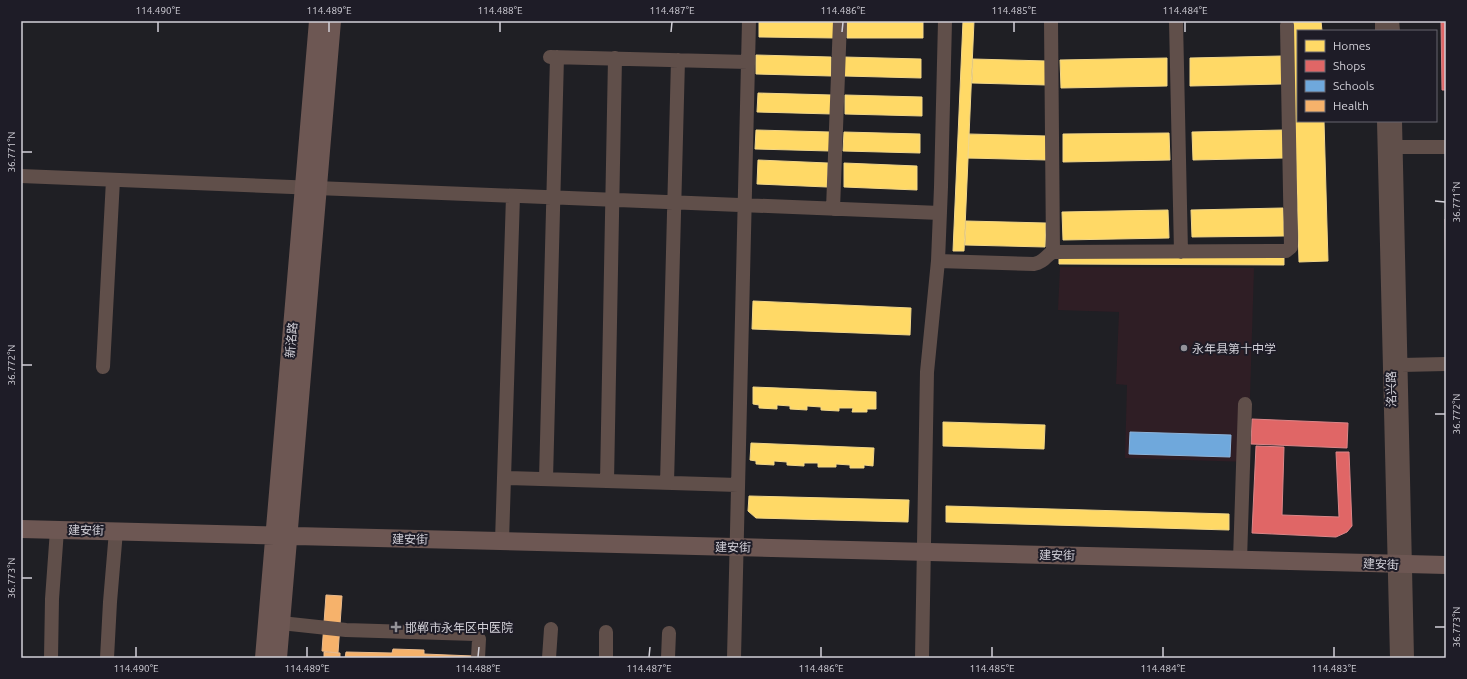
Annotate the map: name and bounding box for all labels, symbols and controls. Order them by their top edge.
text: 114.490°E [135,5,181,16]
text: 114.489°E [306,5,352,16]
text: 114.488°E [477,5,523,16]
text: 114.487°E [649,5,695,16]
text: 114.486°E [820,5,866,16]
text: 114.485°E [991,5,1037,16]
text: 114.484°E [1162,5,1208,16]
legend [1297,30,1437,122]
text: Homes [1333,39,1371,52]
text: Shops [1333,59,1365,72]
text: Schools [1333,79,1374,92]
text: Health [1333,99,1369,112]
text: 36.771°N [6,131,17,173]
text: 36.771°N [1451,181,1462,223]
street label: 新洺路 [283,321,299,359]
place label: 永年县第十中学 [1192,342,1276,355]
marker: 永年县第十中学 [1179,343,1189,353]
text: 36.772°N [6,344,17,386]
street label: 洺兴路 [1384,371,1398,407]
text: 36.772°N [1451,393,1462,435]
street label: 建安街 [68,523,104,537]
street label: 建安街 [392,532,428,546]
street label: 建安街 [715,540,751,554]
street label: 建安街 [1039,548,1075,562]
text: 36.773°N [6,557,17,599]
street label: 建安街 [1363,557,1399,571]
text: 36.773°N [1451,606,1462,648]
marker: 邯郸市永年区中医院 [390,621,402,633]
place label: 邯郸市永年区中医院 [405,621,513,634]
text: 114.490°E [113,663,159,674]
text: 114.489°E [284,663,330,674]
text: 114.488°E [455,663,501,674]
text: 114.487°E [626,663,672,674]
text: 114.486°E [798,663,844,674]
text: 114.485°E [969,663,1015,674]
text: 114.484°E [1140,663,1186,674]
text: 114.483°E [1311,663,1357,674]

